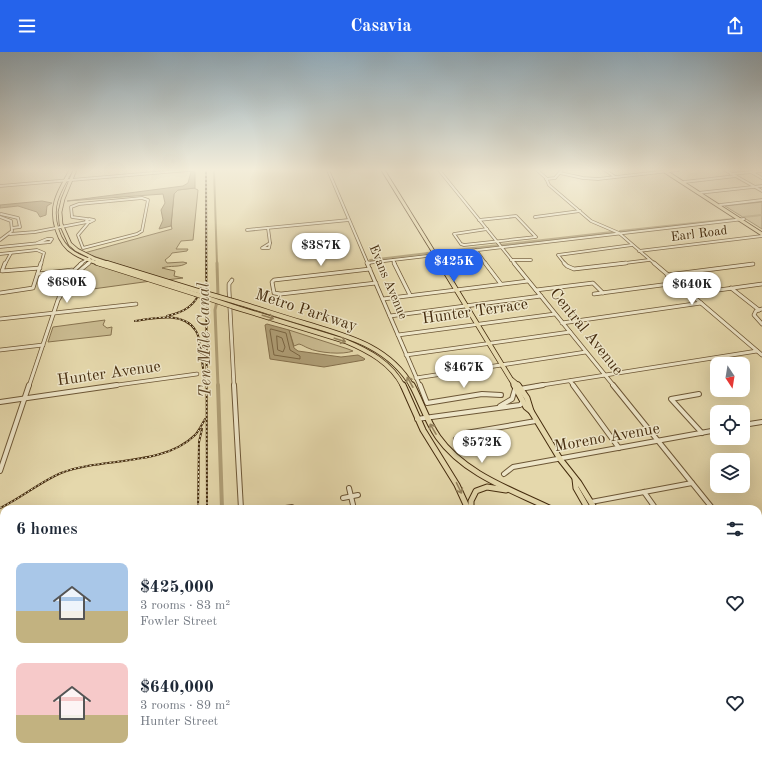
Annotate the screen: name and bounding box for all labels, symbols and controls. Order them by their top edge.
icon: menu [16,15,38,37]
icon: share [724,15,746,37]
text: Casavia [350,17,412,35]
street label: Earl Road [670,224,728,244]
pin: $387K [293,233,349,267]
text: $387K [301,239,341,252]
street label: Evans Avenue [366,243,410,321]
pin: $425K [426,249,482,283]
text: $425K [434,255,474,268]
pin: $680K [39,270,95,304]
pin: $640K [664,272,720,306]
text: $680K [47,276,87,289]
text: $640K [672,278,712,291]
water label: Ten Mile Canal [195,282,215,398]
street label: Central Avenue [546,286,626,378]
street label: Metro Parkway [253,287,360,335]
street label: Hunter Terrace [421,297,529,327]
one-way arrow [262,314,275,321]
one-way arrow [333,337,346,344]
pin: $467K [436,355,492,389]
north arrow [710,357,750,397]
map controls [710,357,750,493]
street label: Hunter Avenue [56,359,162,389]
text: $467K [444,361,484,374]
one-way arrow [406,376,414,388]
button: locate [710,405,750,445]
street label: Moreno Avenue [553,421,661,455]
one-way arrow [428,423,436,435]
pin: $572K [454,430,510,464]
text: $572K [462,436,502,449]
button: layers [710,453,750,493]
one-way arrow [456,482,463,494]
icon: filters [724,518,746,540]
text: 6 homes [16,521,78,538]
icon: home [48,579,96,627]
text: $425,000 [140,579,214,596]
icon: heart [724,592,746,614]
text: 3 rooms · 83 m² [140,599,230,612]
text: Fowler Street [140,615,217,628]
icon: home [48,679,96,727]
text: $640,000 [140,679,214,696]
icon: heart [724,692,746,714]
text: 3 rooms · 89 m² [140,699,230,712]
text: Hunter Street [140,715,218,728]

